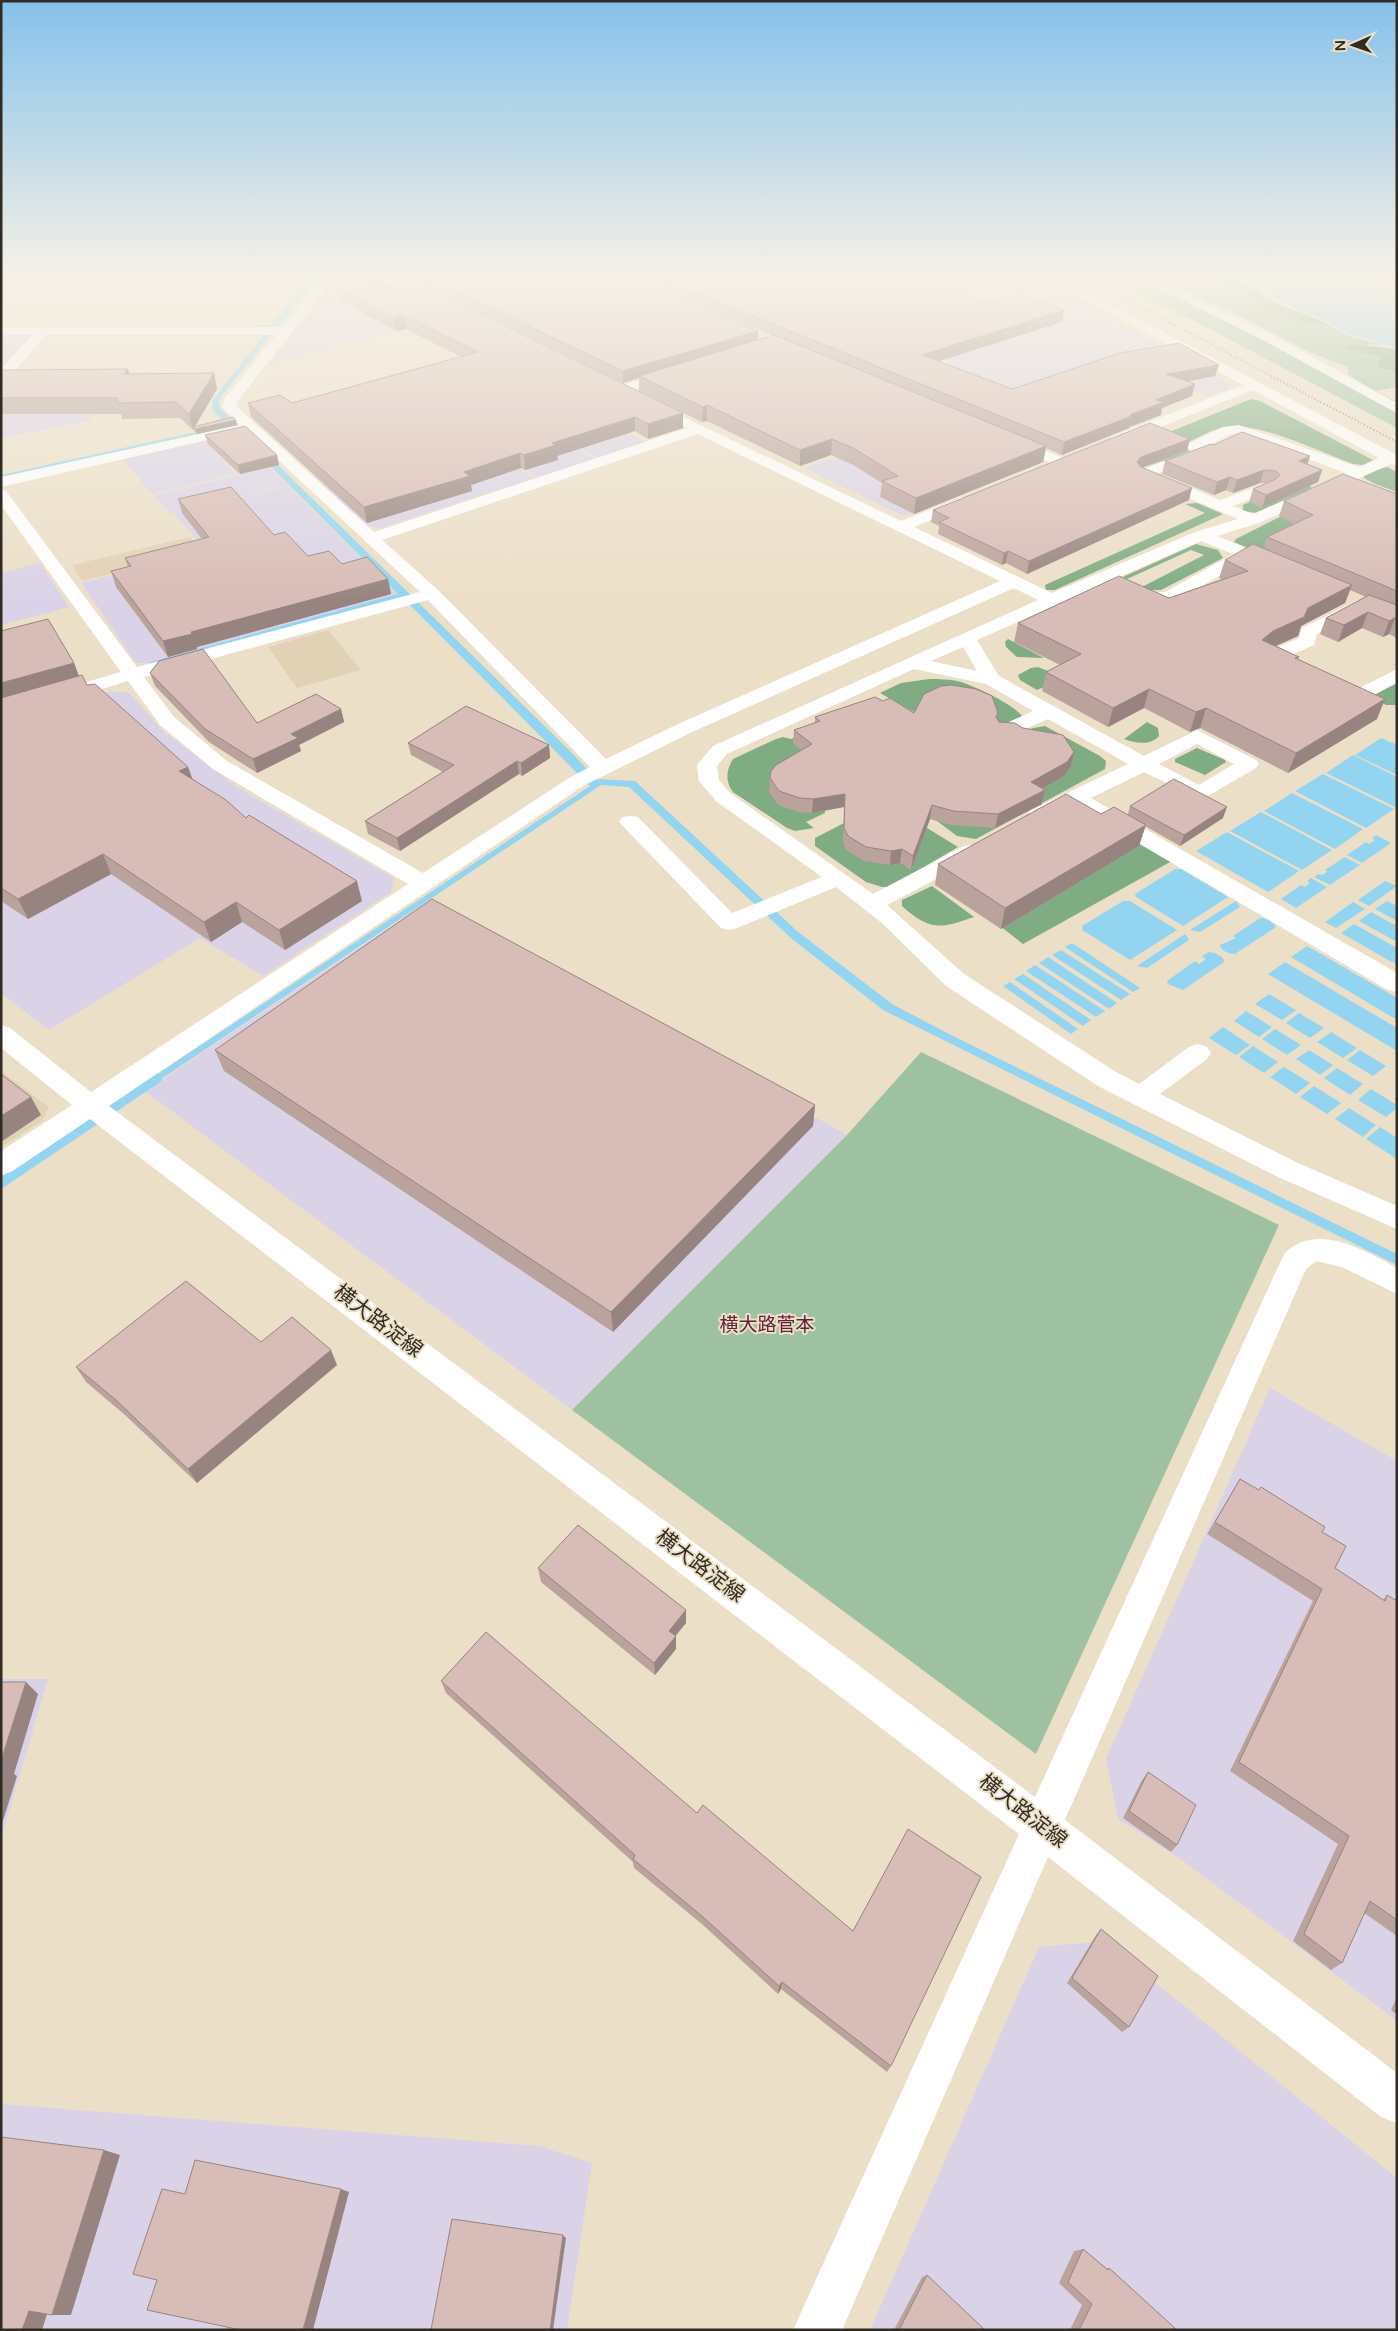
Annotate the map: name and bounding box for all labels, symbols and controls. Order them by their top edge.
north arrow [1328,20,1378,70]
text: N [1332,40,1349,51]
street label: 横大路淀線 [329,1279,427,1363]
district label: 横大路菅本 [719,1314,815,1336]
street label: 横大路淀線 [651,1524,749,1608]
street label: 横大路淀線 [974,1769,1072,1853]

